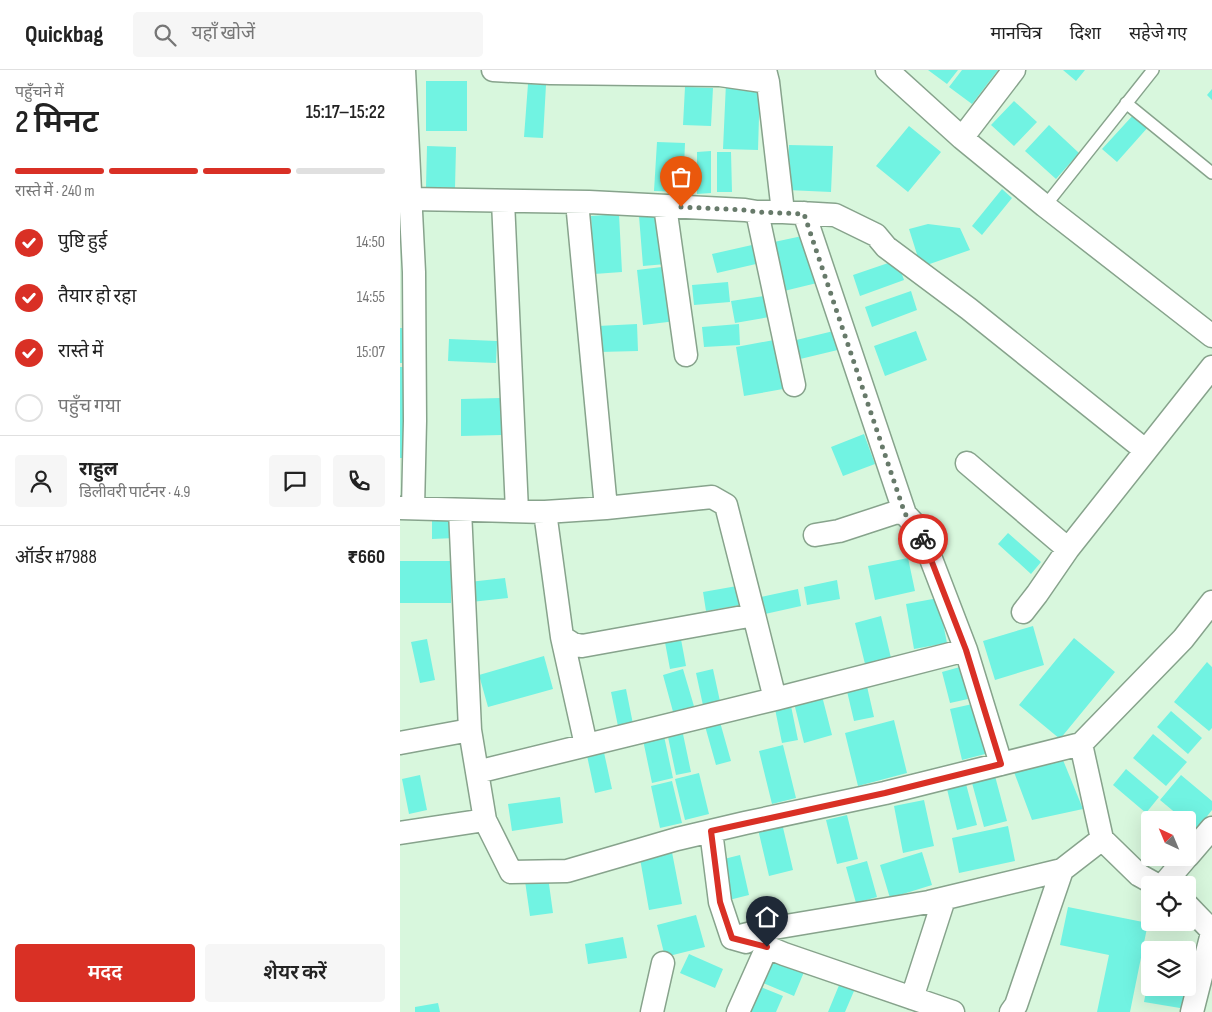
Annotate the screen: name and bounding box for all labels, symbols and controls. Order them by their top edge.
search box [133,12,483,57]
text: Quickbag [25,20,103,49]
icon: search [151,21,179,49]
text: यहाँ खोजें [191,22,255,45]
text: मानचित्र [990,23,1042,44]
text: दिशा [1070,23,1101,44]
text: सहेजे गए [1129,23,1187,44]
text: पहुँचने में [15,83,64,102]
text: 15:17–15:22 [306,101,385,124]
text: 2 मिनट [15,103,99,142]
pin [660,156,702,207]
icon: bag [667,163,695,191]
text: रास्ते में · 240 m [15,182,95,201]
icon: check [15,229,43,257]
text: पुष्टि हुई [58,230,107,253]
text: 14:50 [356,233,385,252]
icon: check [15,284,43,312]
text: तैयार हो रहा [58,285,136,308]
text: 14:55 [357,288,385,307]
icon: check [15,339,43,367]
text: रास्ते में [58,340,103,363]
text: 15:07 [356,343,385,362]
text: पहुँच गया [58,395,121,418]
button: person [15,455,67,507]
button: chat [269,455,321,507]
button: phone [333,455,385,507]
text: राहुल [79,458,118,481]
text: डिलीवरी पार्टनर · 4.9 [79,483,190,502]
courier [898,514,948,564]
icon: bike [909,525,937,553]
text: ऑर्डर #7988 [15,546,97,569]
text: ₹660 [347,546,385,569]
north arrow [1141,811,1196,866]
map controls [1141,811,1196,996]
button: locate [1141,876,1196,931]
pin [746,896,788,947]
icon: home [753,903,781,931]
button: layers [1141,941,1196,996]
button: मदद [15,944,195,1002]
button: शेयर करें [205,944,385,1002]

